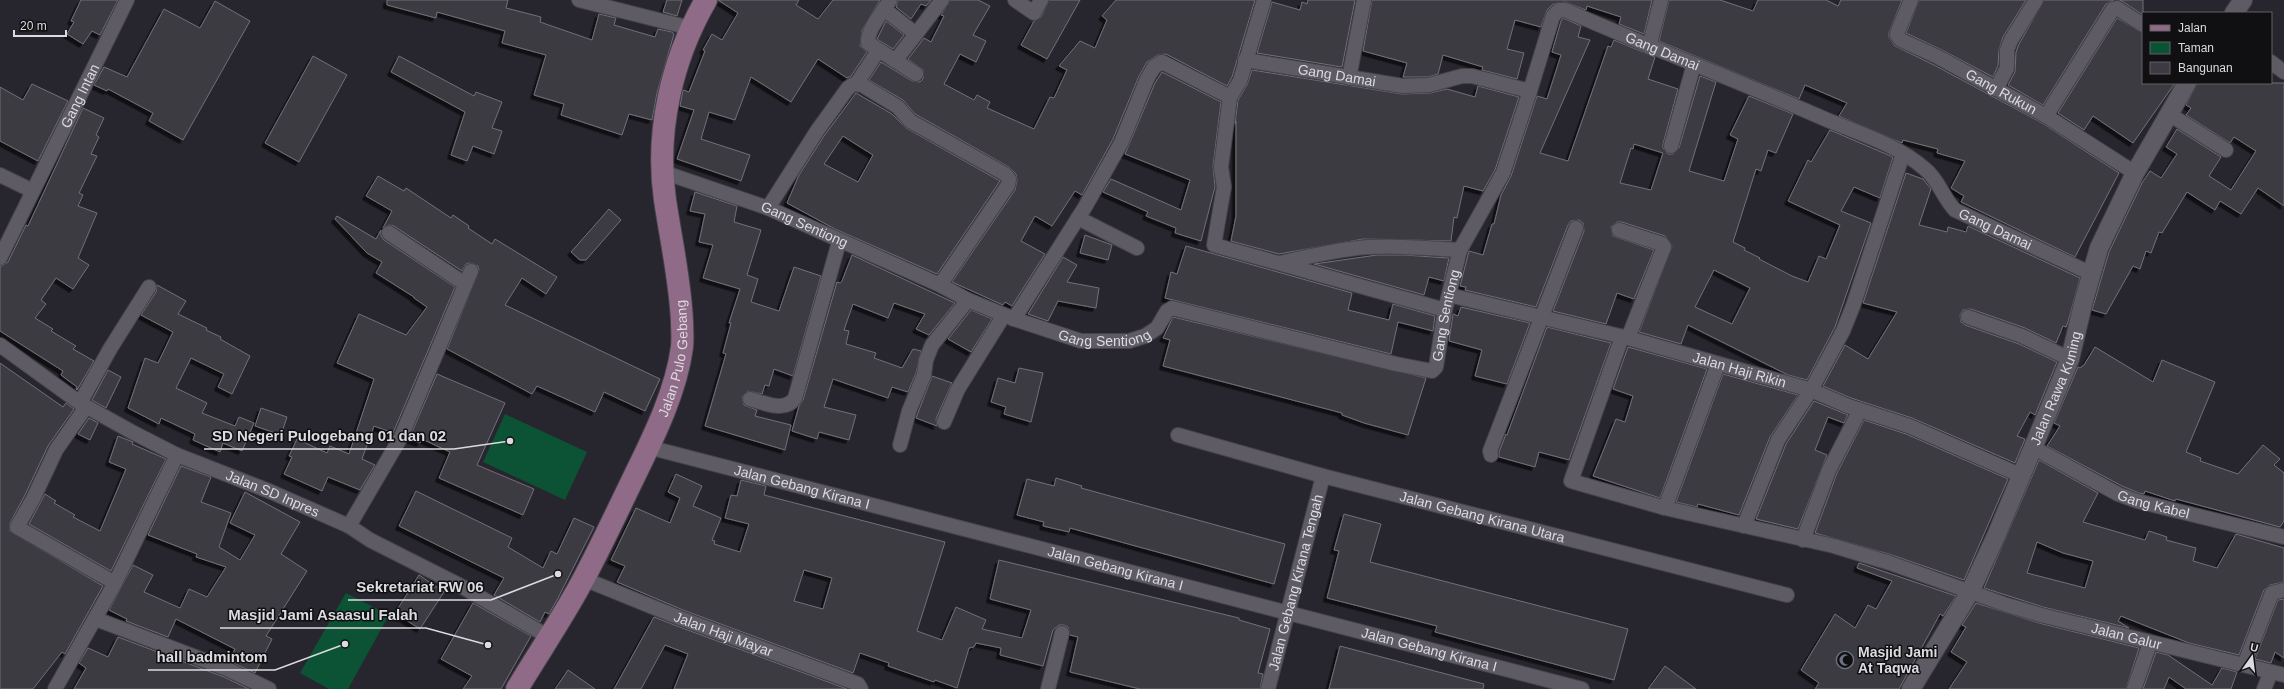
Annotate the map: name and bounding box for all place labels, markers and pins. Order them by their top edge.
callout: SD Negeri Pulogebang 01 dan 02 [204,422,454,449]
callout: Sekretariat RW 06 [348,573,491,600]
callout: Masjid Jami Asaasul Falah [220,601,426,628]
callout: hall badmintom [148,643,275,670]
place label: Masjid Jami At Taqwa [1858,644,1937,676]
mosque icon: Masjid Jami At Taqwa [1835,650,1855,670]

